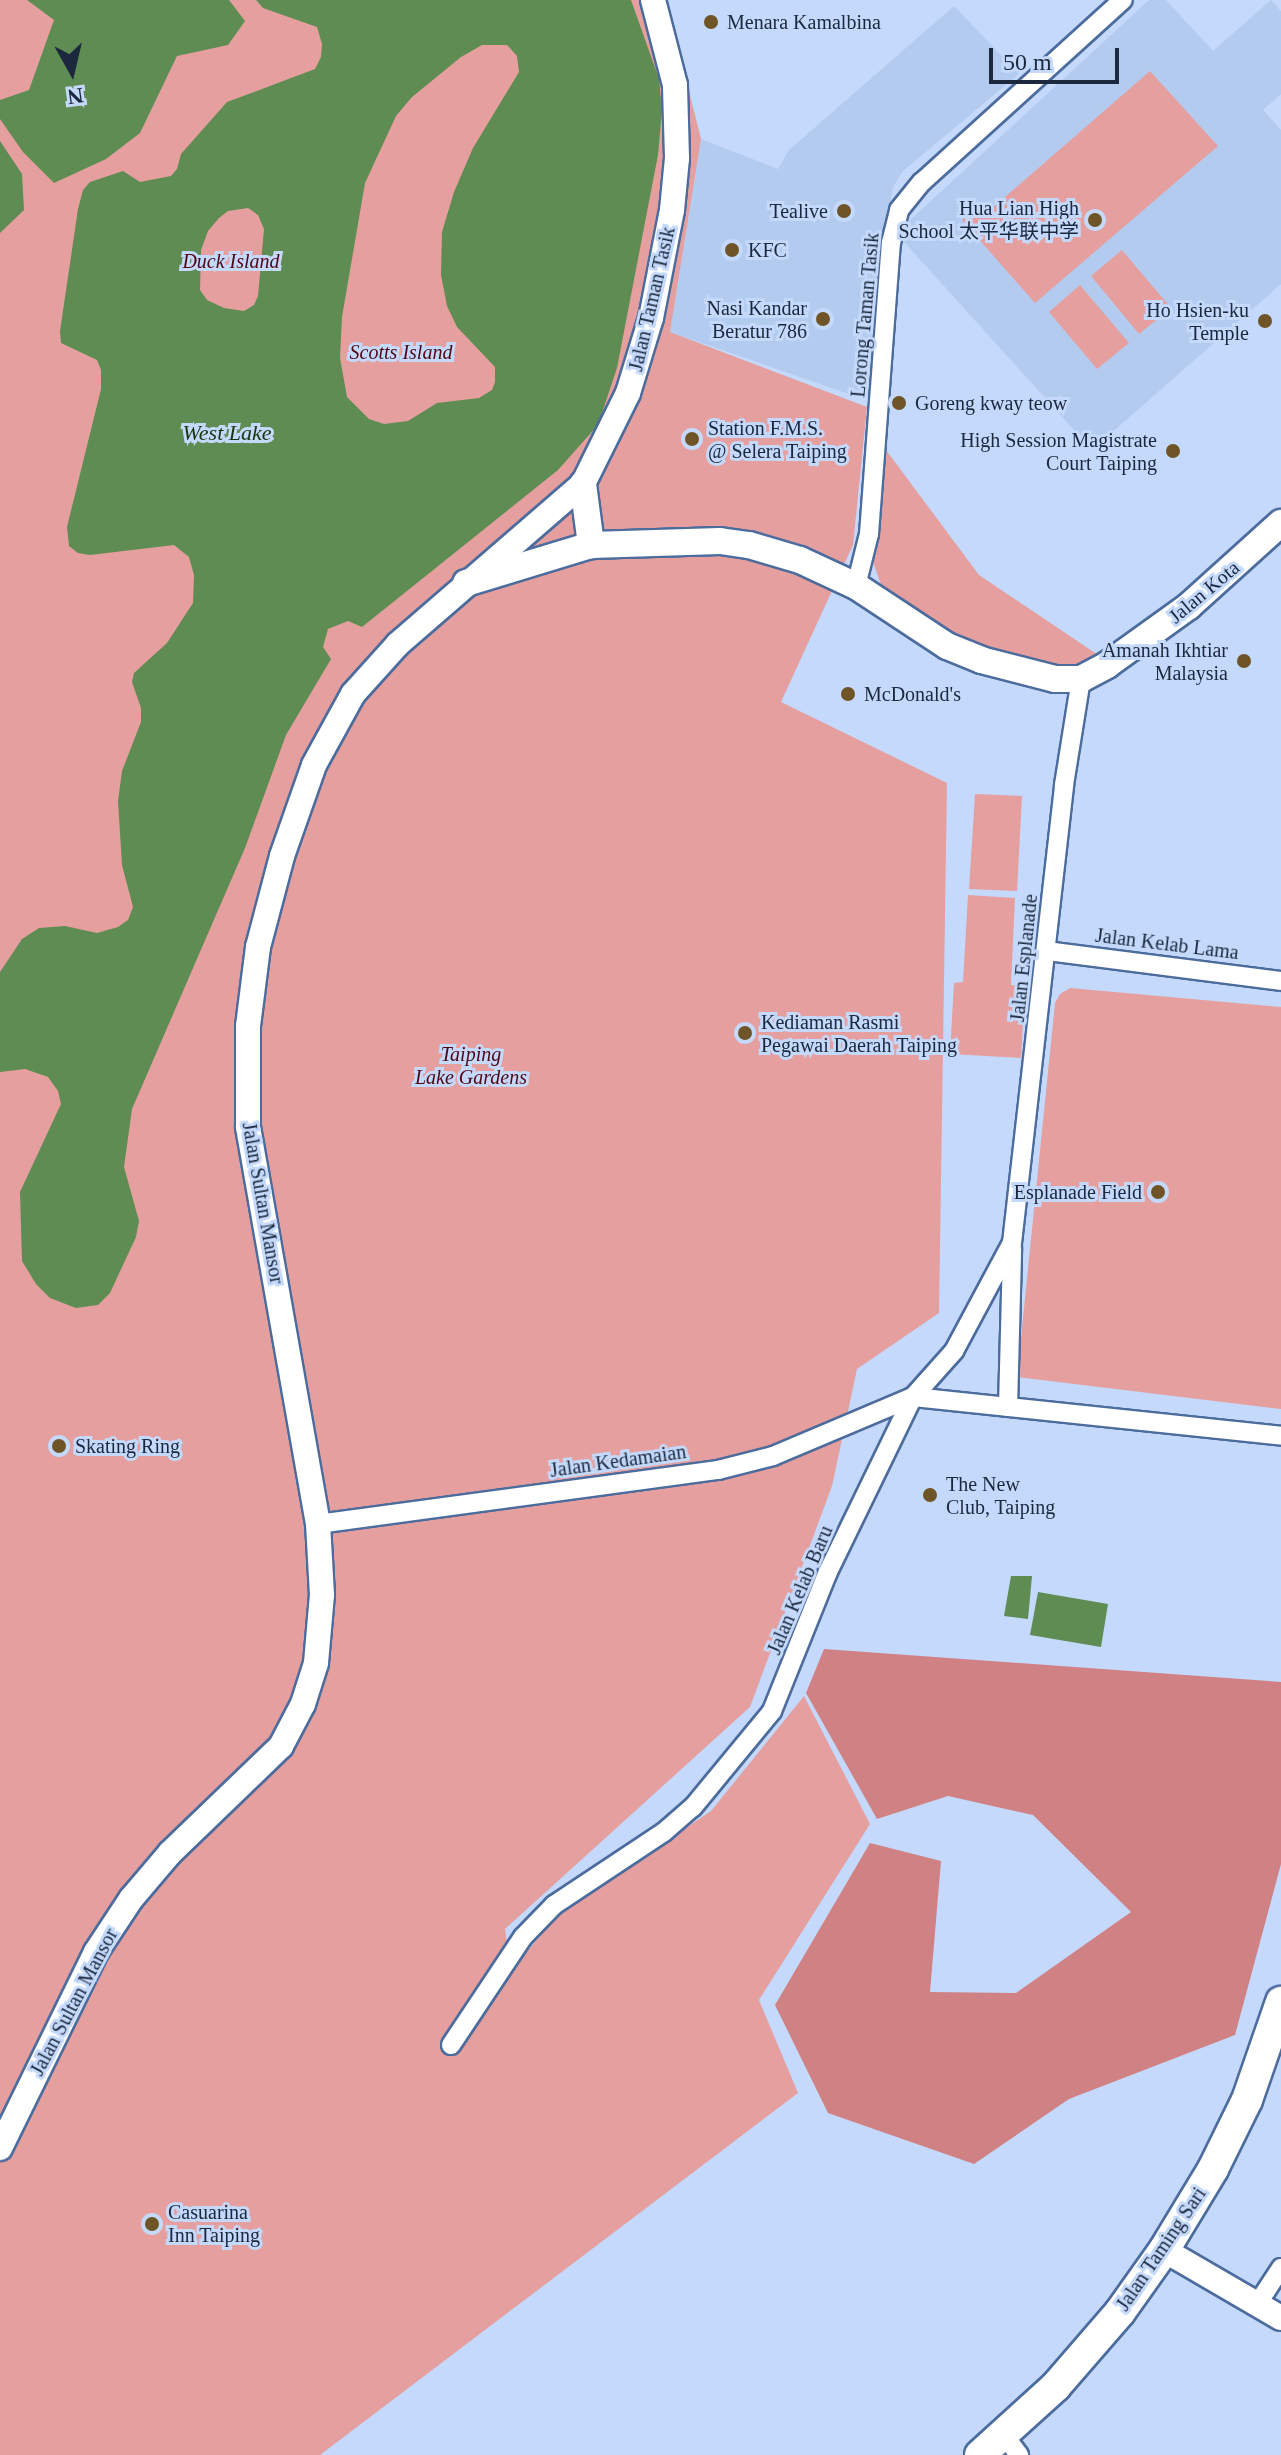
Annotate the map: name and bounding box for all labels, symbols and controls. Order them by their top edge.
place label: Menara Kamalbina [727,10,881,34]
marker: Menara Kamalbina [702,13,720,31]
north arrow [32,32,112,112]
scale bar [993,32,1123,82]
text: 50 m [1003,49,1052,75]
text: N [66,83,85,110]
place label: Hua Lian High School 太平华联中学 [898,196,1079,243]
place label: Tealive [769,199,828,223]
marker: Tealive [835,202,853,220]
marker: Hua Lian High School 太平华联中学 [1086,211,1104,229]
street label: Jalan Taman Tasik [624,224,680,374]
street label: Lorong Taman Tasik [846,231,884,399]
place label: KFC [748,238,787,262]
marker: KFC [723,241,741,259]
park label: Duck Island [182,249,280,273]
place label: Nasi Kandar Beratur 786 [706,296,807,343]
place label: Ho Hsien-ku Temple [1146,298,1249,345]
marker: Nasi Kandar Beratur 786 [814,310,832,328]
marker: Ho Hsien-ku Temple [1256,312,1274,330]
park label: Scotts Island [350,340,452,364]
place label: Goreng kway teow [915,391,1067,415]
marker: Goreng kway teow [890,394,908,412]
place label: Station F.M.S. @ Selera Taiping [708,416,847,463]
water label: West Lake [182,420,272,446]
place label: High Session Magistrate Court Taiping [960,428,1157,475]
marker: Station F.M.S. @ Selera Taiping [683,430,701,448]
marker: High Session Magistrate Court Taiping [1164,442,1182,460]
street label: Jalan Kota [1164,555,1244,629]
place label: Amanah Ikhtiar Malaysia [1102,638,1228,685]
marker: Amanah Ikhtiar Malaysia [1235,652,1253,670]
place label: McDonald's [864,682,961,706]
marker: McDonald's [839,685,857,703]
street label: Jalan Esplanade [1005,893,1043,1023]
street label: Jalan Kelab Lama [1094,923,1240,965]
place label: Kediaman Rasmi Pegawai Daerah Taiping [761,1010,957,1057]
marker: Kediaman Rasmi Pegawai Daerah Taiping [736,1024,754,1042]
park label: Taiping Lake Gardens [415,1043,527,1090]
street label: Jalan Sultan Mansor [237,1121,289,1285]
place label: Esplanade Field [1014,1180,1142,1204]
marker: Esplanade Field [1149,1183,1167,1201]
place label: Skating Ring [75,1434,180,1458]
marker: Skating Ring [50,1437,68,1455]
street label: Jalan Kedamaian [548,1440,688,1482]
place label: The New Club, Taiping [946,1472,1056,1519]
marker: The New Club, Taiping [921,1486,939,1504]
street label: Jalan Kelab Baru [762,1522,838,1658]
street label: Jalan Sultan Mansor [25,1924,123,2080]
street label: Jalan Taming Sari [1111,2183,1211,2315]
place label: Casuarina Inn Taiping [168,2200,260,2247]
marker: Casuarina Inn Taiping [143,2215,161,2233]

